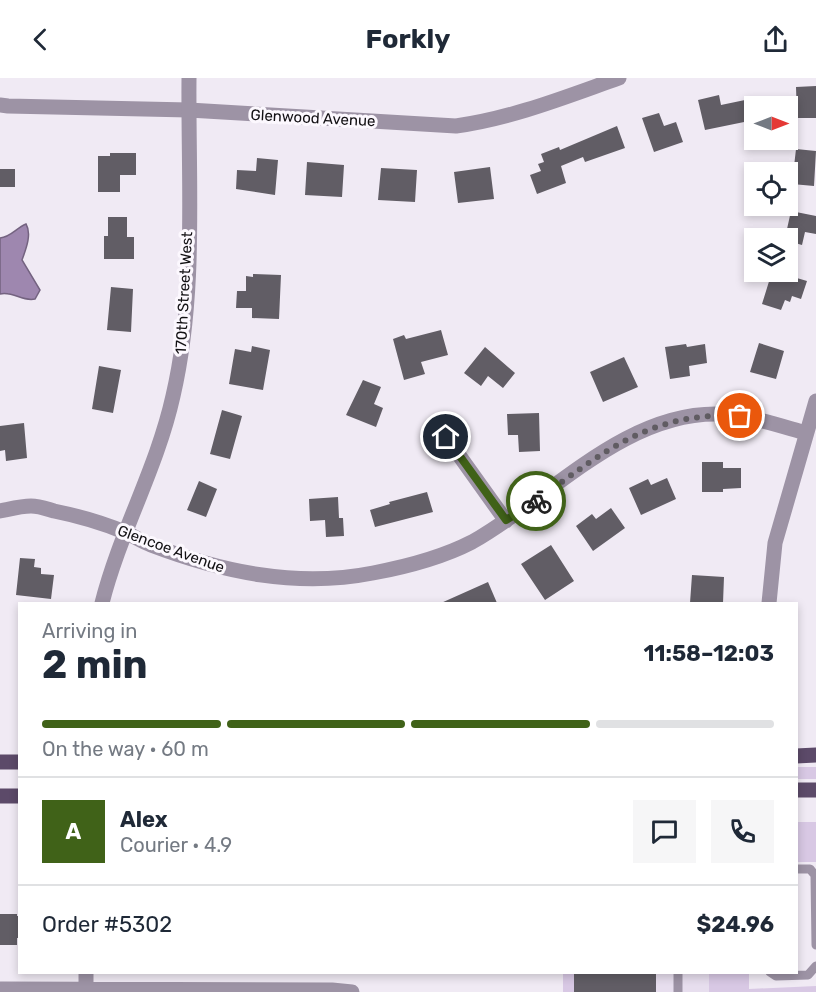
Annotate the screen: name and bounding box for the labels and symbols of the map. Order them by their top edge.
north arrow [744,96,798,150]
street label: Glenwood Avenue [250,106,376,130]
street label: 170th Street West [172,231,196,355]
pin [714,390,765,441]
pin [420,411,471,462]
courier [506,471,566,531]
street label: Glencoe Avenue [115,521,227,577]

